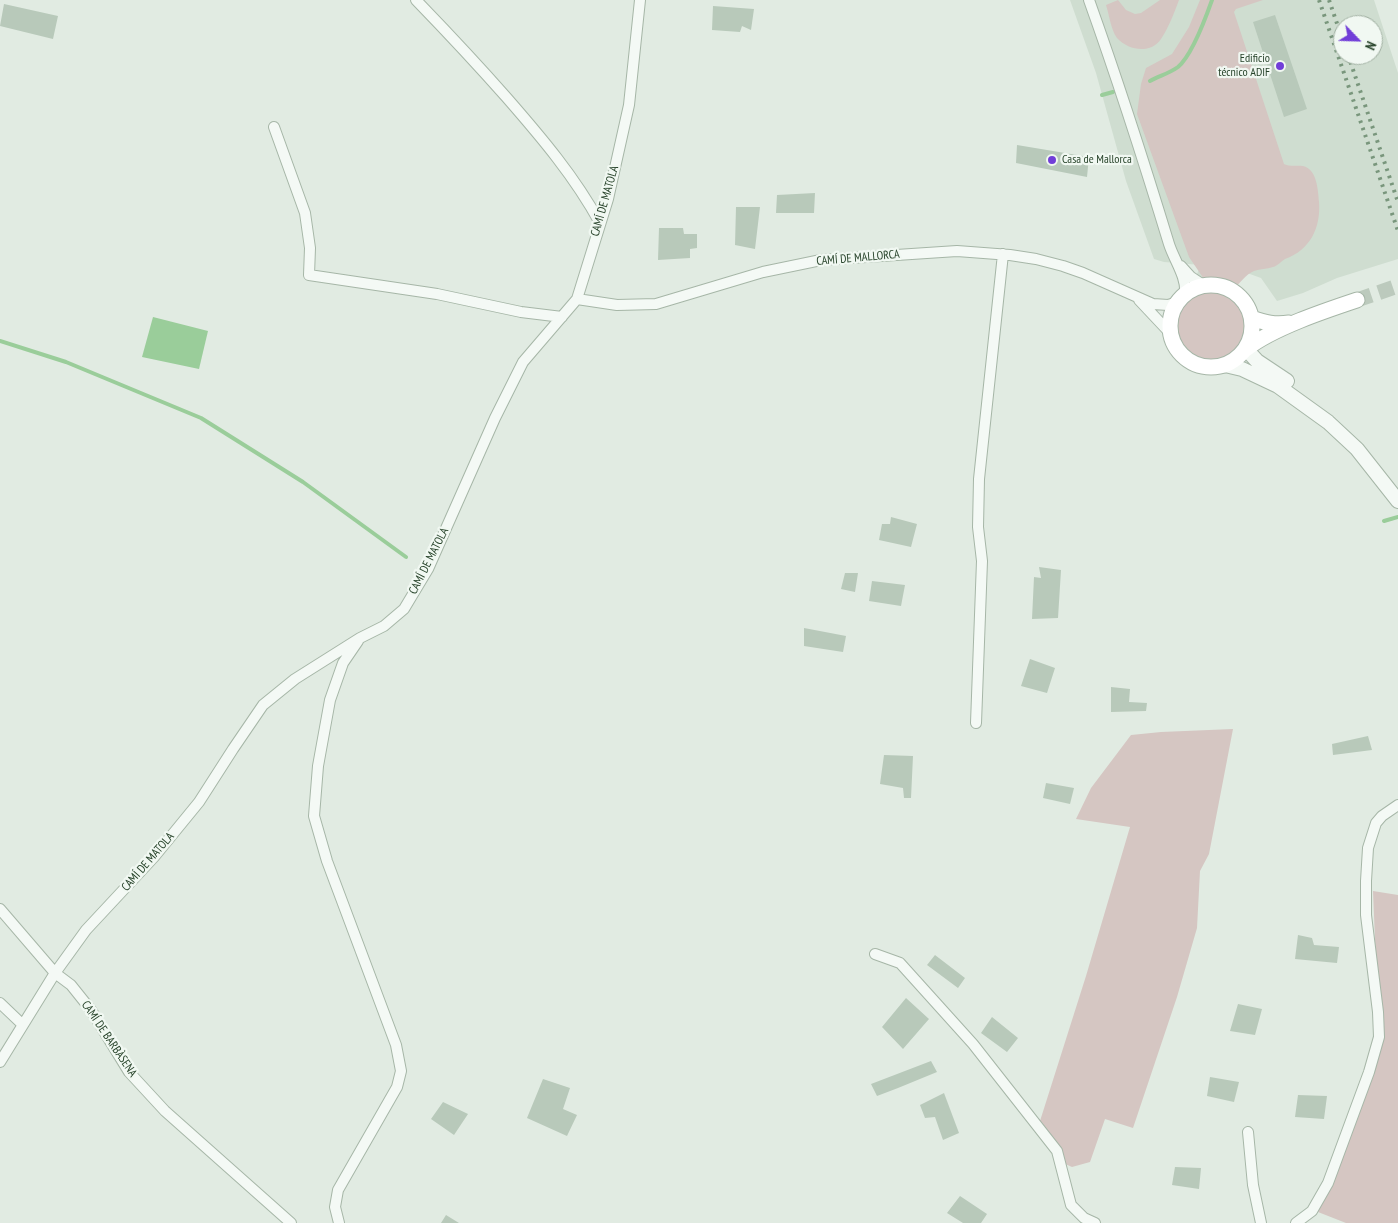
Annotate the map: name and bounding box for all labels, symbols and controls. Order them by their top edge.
north arrow [1333,15,1383,65]
text: N [1361,39,1381,53]
place label: Edificio técnico ADIF [1218,52,1270,80]
marker: Edificio técnico ADIF [1274,60,1286,72]
place label: Casa de Mallorca [1062,153,1132,167]
marker: Casa de Mallorca [1046,154,1058,166]
street label: CAMÍ DE MATOLA [588,164,622,238]
street label: CAMÍ DE MALLORCA [816,247,900,269]
street label: CAMÍ DE MATOLA [406,525,452,597]
street label: CAMÍ DE MATOLA [119,830,177,894]
street label: CAMÍ DE BARBÀSENA [78,998,140,1080]

